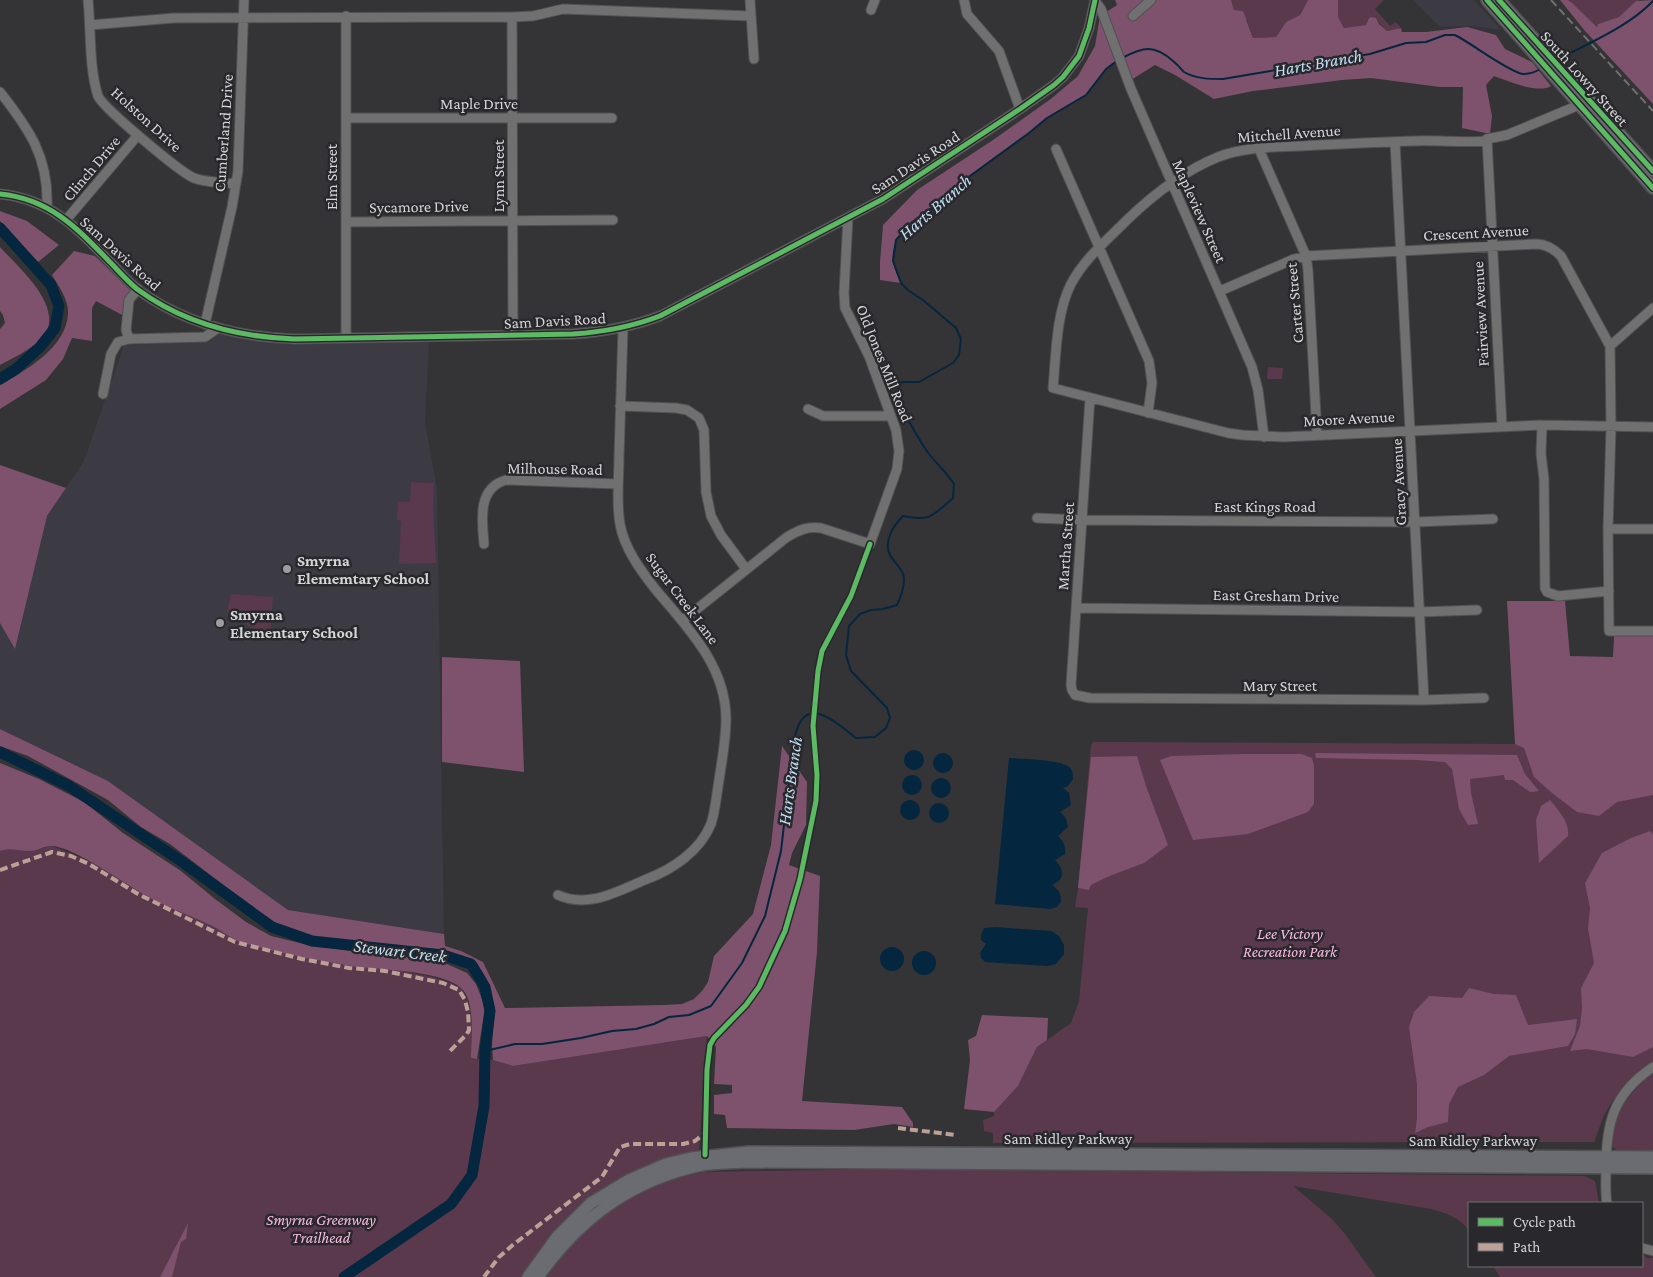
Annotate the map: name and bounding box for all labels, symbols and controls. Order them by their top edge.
street label: South Lowry Street [1537,27,1632,131]
water label: Harts Branch [1272,45,1364,81]
street label: Cumberland Drive [211,74,236,192]
street label: Holston Drive [108,83,185,155]
street label: Maple Drive [440,95,518,113]
street label: Mitchell Avenue [1237,121,1341,146]
street label: Sam Davis Road [868,127,963,197]
street label: Clinch Drive [59,132,123,204]
street label: Lynn Street [490,139,508,212]
street label: Elm Street [323,143,340,210]
street label: Mapleview Street [1168,157,1230,266]
water label: Harts Branch [895,170,975,244]
street label: Sycamore Drive [369,197,469,217]
street label: Sam Davis Road [77,213,165,294]
street label: Crescent Avenue [1423,221,1529,244]
street label: Carter Street [1282,261,1306,344]
street label: Fairview Avenue [1469,261,1492,367]
street label: Old Jones Mill Road [852,302,916,425]
street label: Sam Davis Road [504,309,607,332]
street label: Moore Avenue [1303,408,1395,429]
street label: Gracy Avenue [1388,438,1410,526]
street label: Milhouse Road [507,459,603,478]
street label: East Kings Road [1214,498,1317,516]
street label: Martha Street [1054,501,1077,591]
street label: Sugar Creek Lane [642,549,723,648]
place label: Smyrna Elememtary School [297,552,430,587]
marker: Smyrna Elememtary School [281,563,293,575]
street label: East Gresham Drive [1213,586,1339,605]
place label: Smyrna Elementary School [230,606,358,641]
marker: Smyrna Elementary School [214,617,226,629]
street label: Mary Street [1243,677,1318,695]
water label: Harts Branch [774,735,806,826]
park label: Lee Victory Recreation Park [1243,925,1338,960]
water label: Stewart Creek [352,935,449,967]
street label: Sam Ridley Parkway [1004,1130,1133,1148]
street label: Sam Ridley Parkway [1409,1132,1538,1150]
legend [1468,1202,1643,1267]
park label: Smyrna Greenway Trailhead [266,1211,376,1246]
text: Cycle path [1513,1214,1576,1231]
text: Path [1513,1239,1540,1255]

